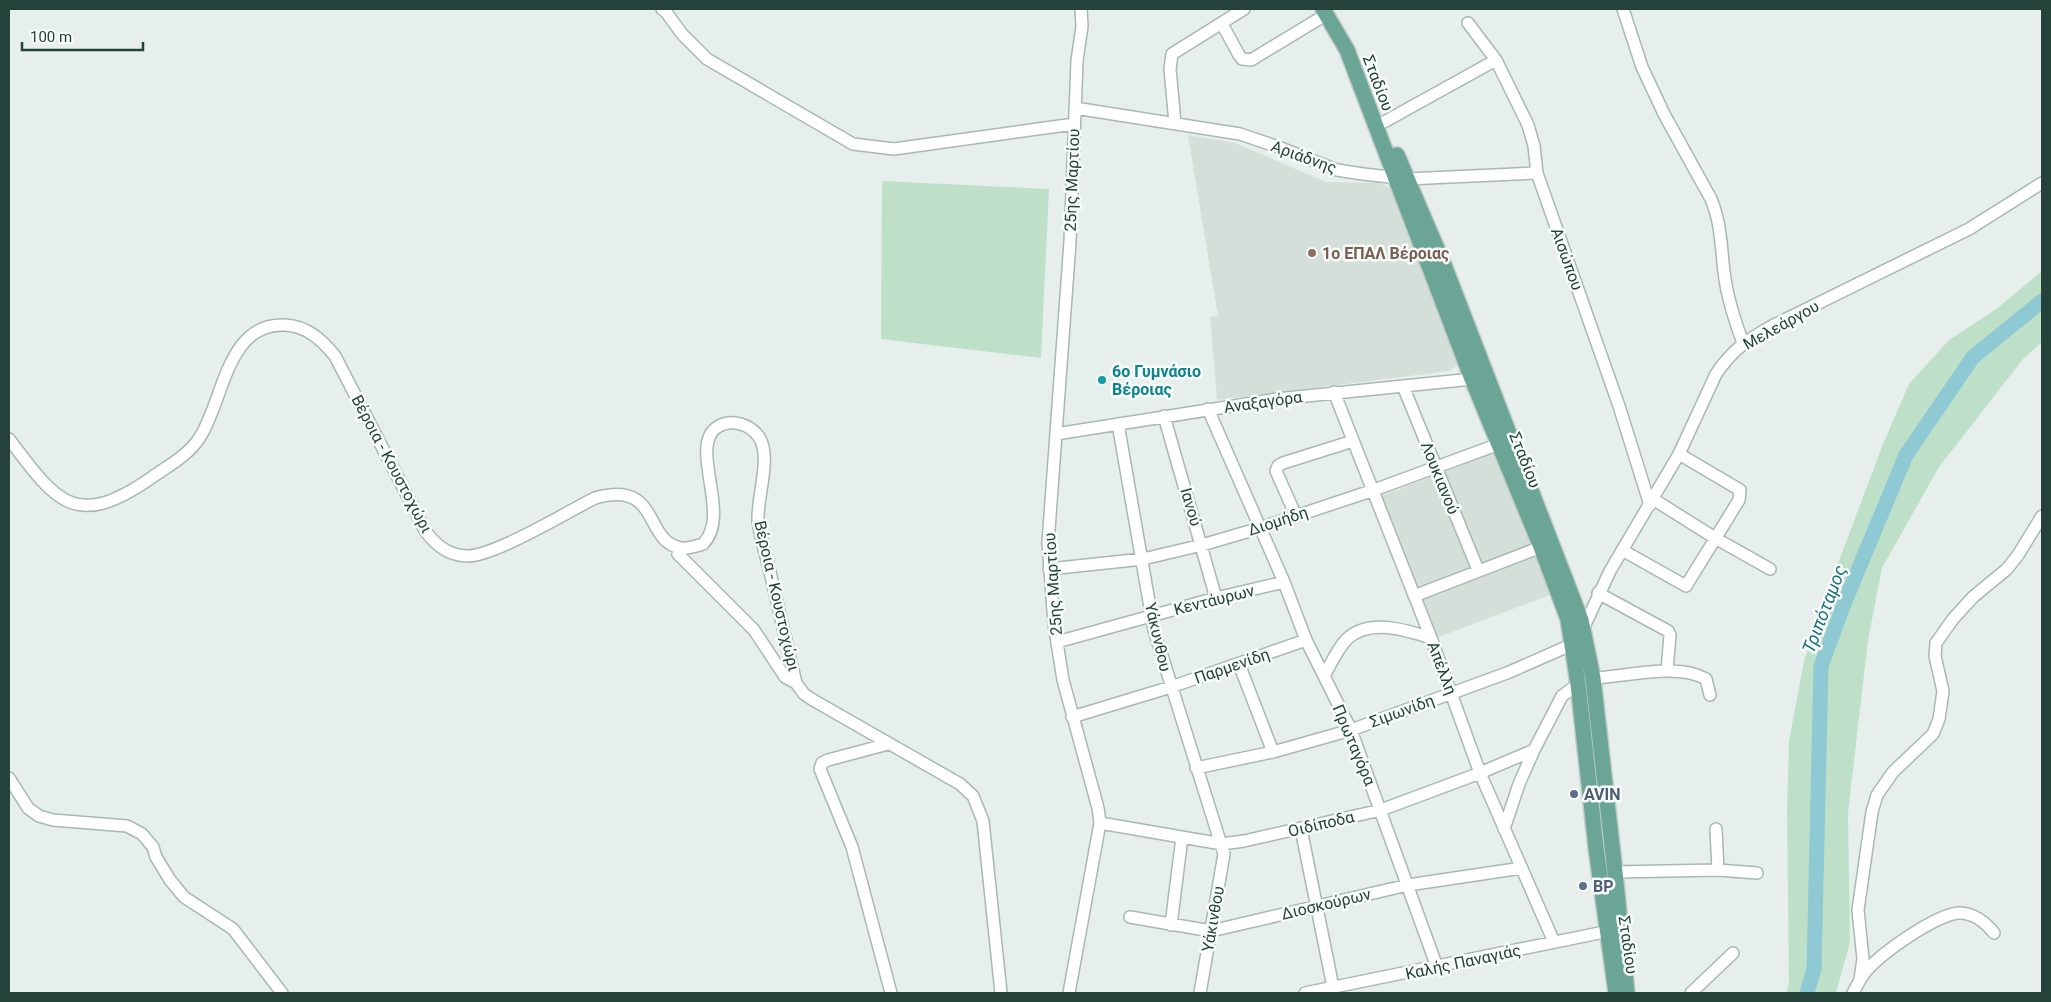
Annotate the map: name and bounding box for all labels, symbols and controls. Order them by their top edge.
scale bar [22,20,144,52]
text: 100 m [30,28,72,46]
street label: Σταδίου [1359,52,1397,114]
street label: 25ης Μαρτίου [1061,128,1083,232]
street label: Αριάδνης [1269,136,1339,178]
street label: Αισώπου [1547,225,1587,293]
place label: 1ο ΕΠΑΛ Βέροιας [1322,244,1449,263]
marker: 1ο ΕΠΑΛ Βέροιας [1306,247,1318,259]
street label: Μελεάργου [1740,296,1822,354]
place label: 6ο Γυμνάσιο Βέροιας [1112,362,1201,399]
marker: 6ο Γυμνάσιο Βέροιας [1096,374,1108,386]
street label: Αναξαγόρα [1223,387,1303,417]
street label: Βέροια - Κουστοχώρι [348,392,436,536]
street label: Σταδίου [1505,429,1545,491]
street label: Λουκιανού [1417,439,1463,517]
street label: Ιανού [1177,486,1205,528]
street label: Διομήδη [1246,502,1310,540]
street label: Βέροια - Κουστοχώρι [750,519,804,673]
street label: 25ης Μαρτίου [1040,532,1066,636]
water label: Τριπόταμος [1798,562,1850,656]
street label: Κεντάυρων [1172,581,1256,619]
street label: Υάκυνθου [1141,601,1175,673]
street label: Απέλλη [1423,639,1461,697]
street label: Παρμενίδη [1192,644,1272,688]
street label: Σιμωνίδη [1367,691,1437,731]
street label: Πρωταγόρα [1328,702,1380,788]
place label: AVIN [1584,785,1621,804]
marker: AVIN [1568,788,1580,800]
street label: Οιδίποδα [1286,807,1356,841]
place label: BP [1593,877,1614,896]
marker: BP [1577,880,1589,892]
street label: Διοσκούρων [1279,884,1373,924]
street label: Υάκινθου [1198,885,1228,953]
street label: Σταδίου [1615,915,1641,975]
street label: Καλής Παναγιάς [1404,941,1522,983]

